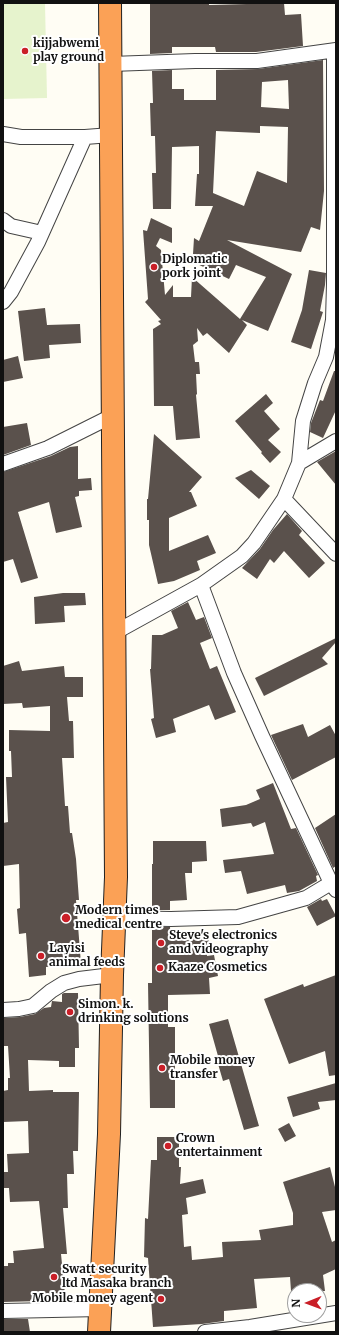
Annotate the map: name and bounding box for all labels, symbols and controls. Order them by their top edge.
place label: kijjabwemi play ground [33,37,104,65]
marker: kijjabwemi play ground [20,46,30,56]
place label: Diplomatic pork joint [162,253,227,281]
marker: Diplomatic pork joint [149,262,159,272]
place label: Modern times medical centre [75,904,162,932]
marker: Modern times medical centre [60,912,72,924]
place label: Steve's electronics and videography [169,929,277,957]
marker: Steve's electronics and videography [156,938,166,948]
place label: Layisi animal feeds [49,942,125,970]
marker: Layisi animal feeds [36,951,46,961]
place label: Kaaze Cosmetics [168,961,267,975]
marker: Kaaze Cosmetics [155,963,165,973]
place label: Simon. k. drinking solutions [78,998,189,1026]
marker: Simon. k. drinking solutions [65,1007,75,1017]
place label: Mobile money transfer [170,1054,255,1082]
marker: Mobile money transfer [157,1063,167,1073]
place label: Crown entertainment [176,1132,262,1160]
marker: Crown entertainment [163,1141,173,1151]
place label: Swatt security ltd Masaka branch [62,1263,172,1291]
marker: Swatt security ltd Masaka branch [49,1272,59,1282]
north arrow [287,1283,327,1323]
place label: Mobile money agent [32,1292,153,1306]
marker: Mobile money agent [156,1294,166,1304]
text: N [289,1299,303,1308]

